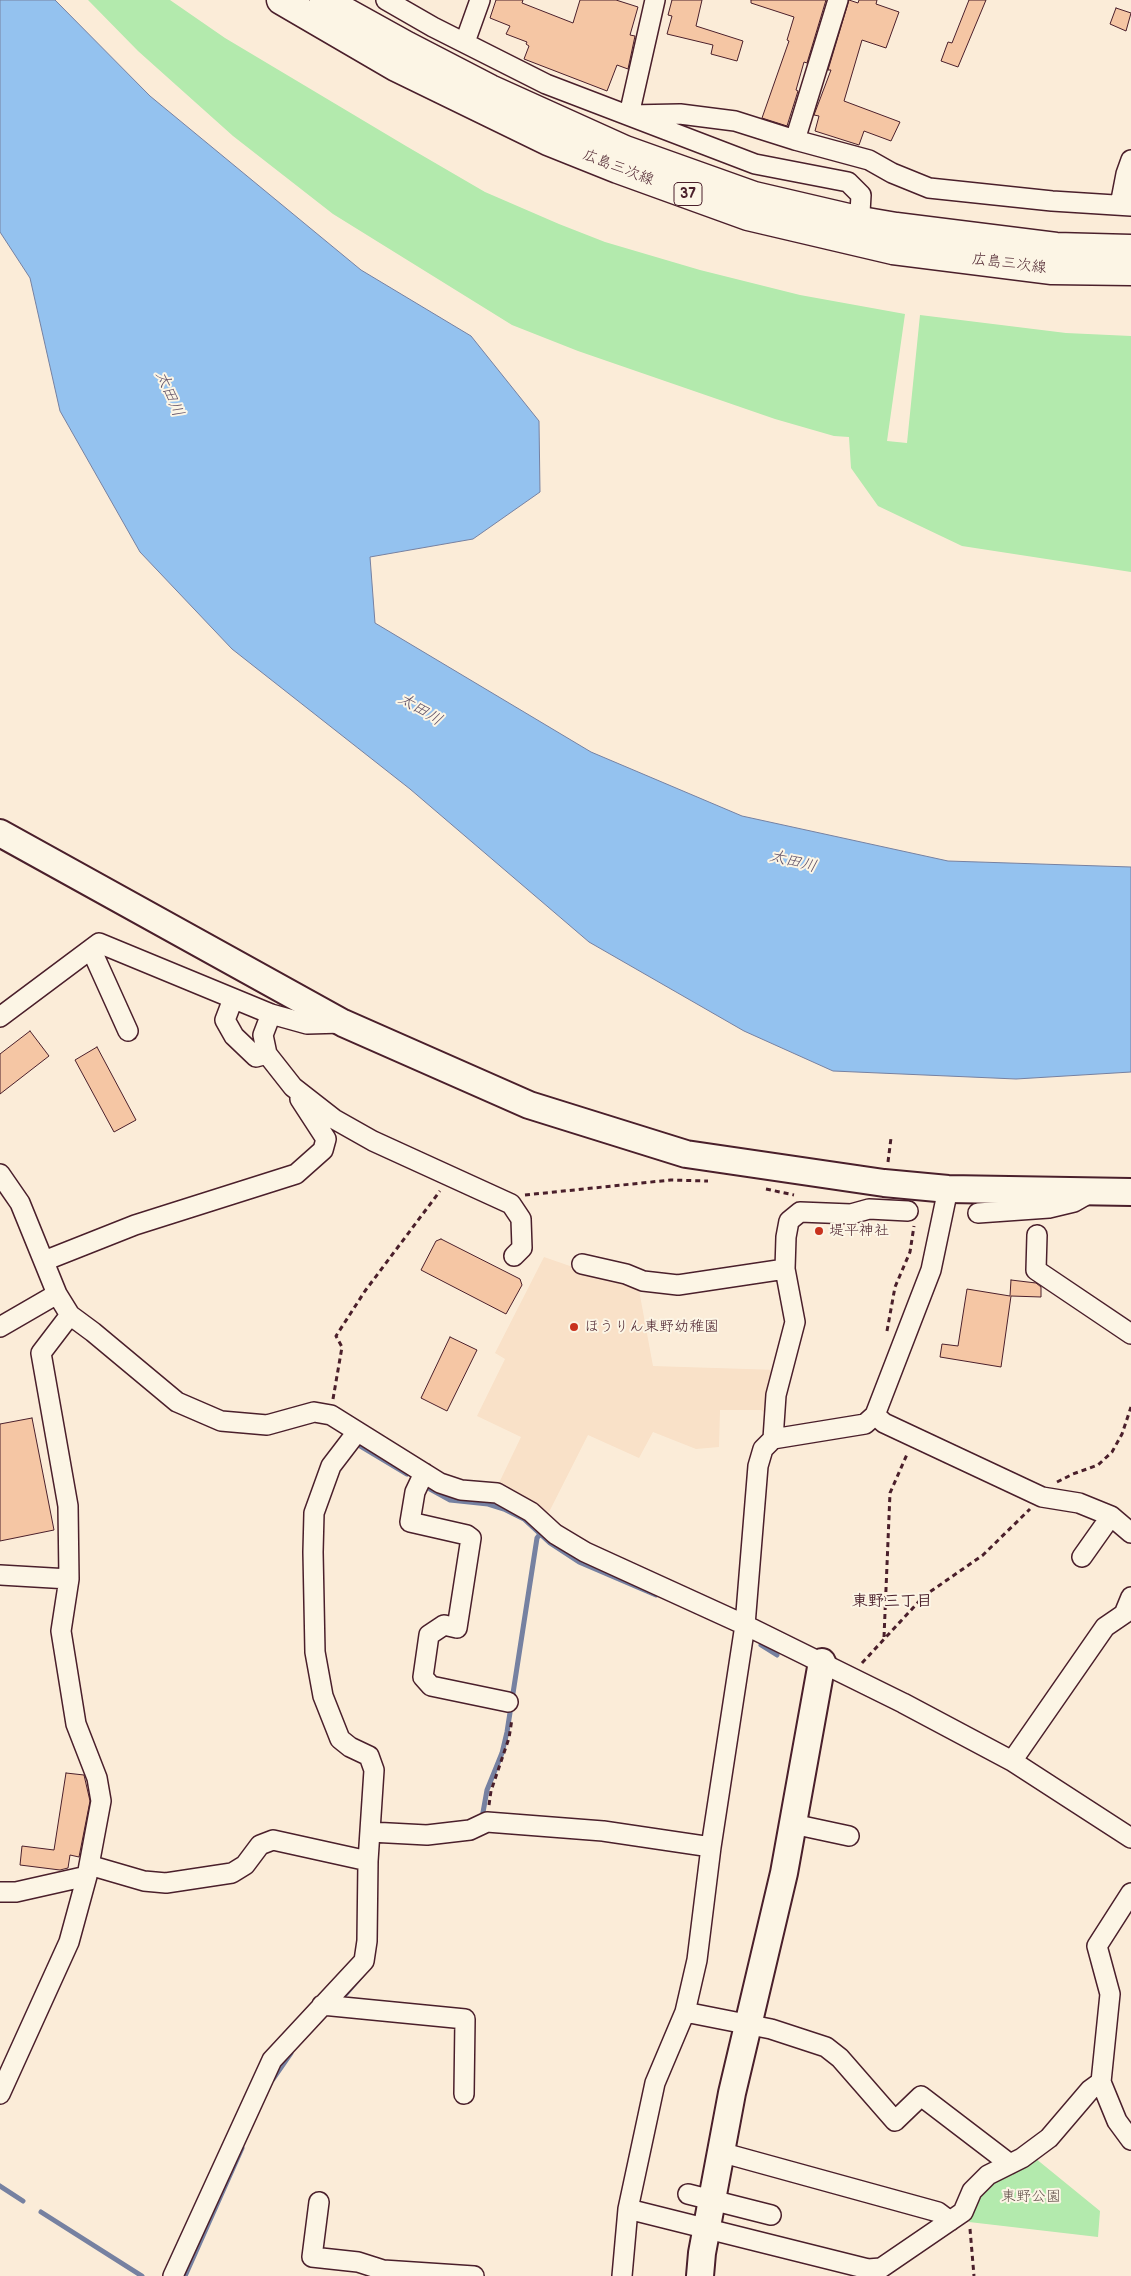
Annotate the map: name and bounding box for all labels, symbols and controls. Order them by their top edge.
street label: 広島三次線 [580,146,656,190]
road number: 37 [674,182,702,205]
street label: 広島三次線 [971,250,1047,278]
water label: 太田川 [151,368,187,420]
water label: 太田川 [394,689,446,731]
water label: 太田川 [767,847,819,877]
place label: 堤平神社 [829,1222,889,1240]
marker: 堤平神社 [813,1225,825,1237]
place label: ほうりん東野幼稚園 [584,1318,719,1336]
marker: ほうりん東野幼稚園 [568,1321,580,1333]
district label: 東野三丁目 [852,1592,932,1612]
park label: 東野公園 [1001,2188,1061,2206]

